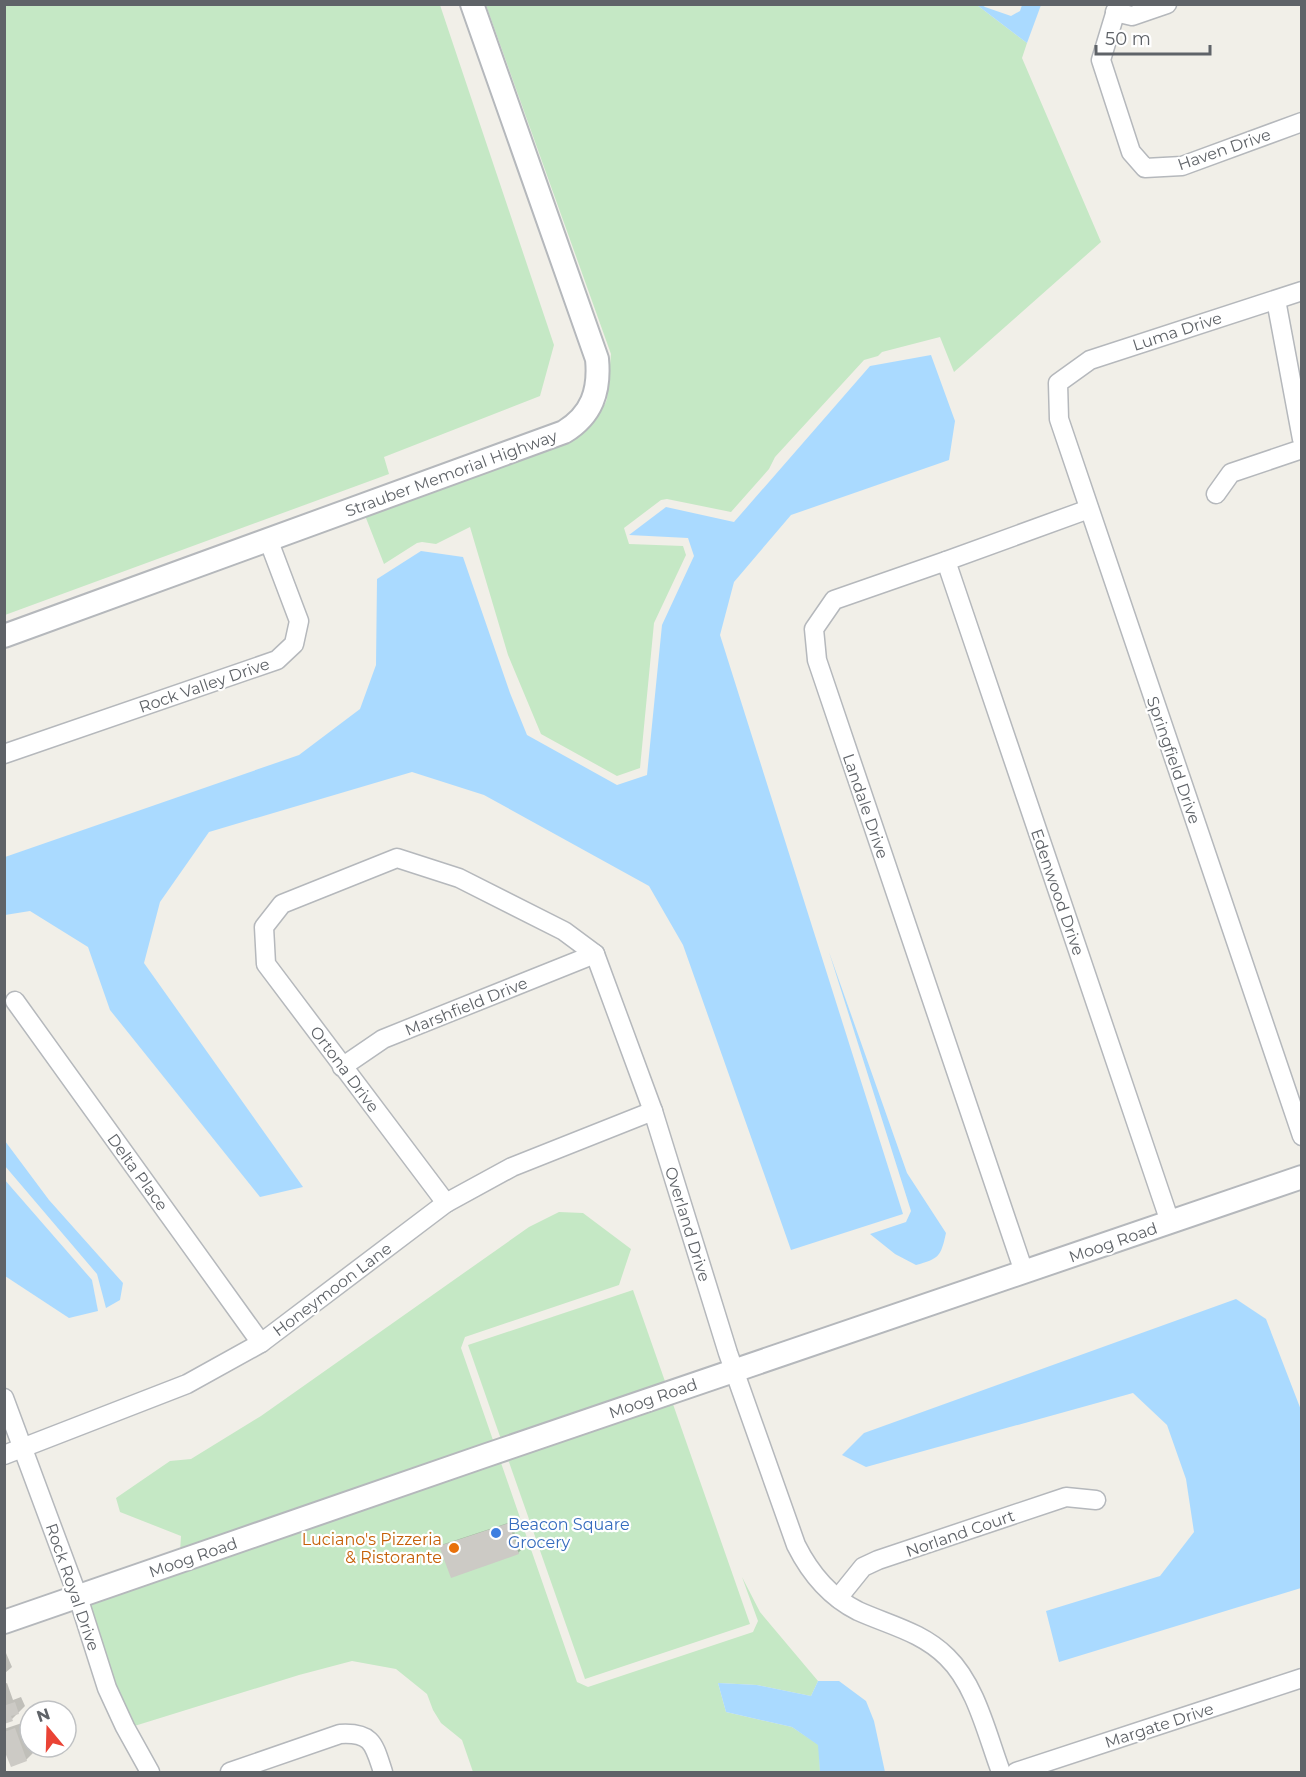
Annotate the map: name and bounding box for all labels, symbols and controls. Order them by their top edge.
scale bar [1096,18,1210,56]
text: 50 m [1105,28,1151,50]
street label: Haven Drive [1175,125,1273,174]
street label: Luma Drive [1130,308,1224,355]
street label: Strauber Memorial Highway [342,426,560,521]
street label: Rock Valley Drive [136,654,272,717]
street label: Springfield Drive [1143,694,1204,826]
street label: Landale Drive [839,751,892,861]
street label: Edenwood Drive [1027,826,1088,958]
street label: Marshfield Drive [402,973,530,1040]
street label: Ortona Drive [306,1023,383,1116]
street label: Delta Place [103,1130,172,1215]
street label: Overland Drive [661,1164,714,1284]
street label: Moog Road [1066,1218,1160,1266]
street label: Honeymoon Lane [269,1239,395,1340]
street label: Moog Road [606,1374,700,1422]
street label: Norland Court [903,1506,1018,1561]
place label: Beacon Square Grocery [508,1515,630,1552]
street label: Rock Royal Drive [42,1521,103,1654]
marker: Beacon Square Grocery [489,1526,503,1540]
place label: Luciano's Pizzeria & Ristorante [302,1530,442,1567]
street label: Moog Road [146,1533,240,1581]
marker: Luciano's Pizzeria & Ristorante [447,1541,461,1555]
north arrow [18,1699,78,1759]
street label: Margate Drive [1102,1699,1216,1752]
text: N [34,1704,52,1726]

